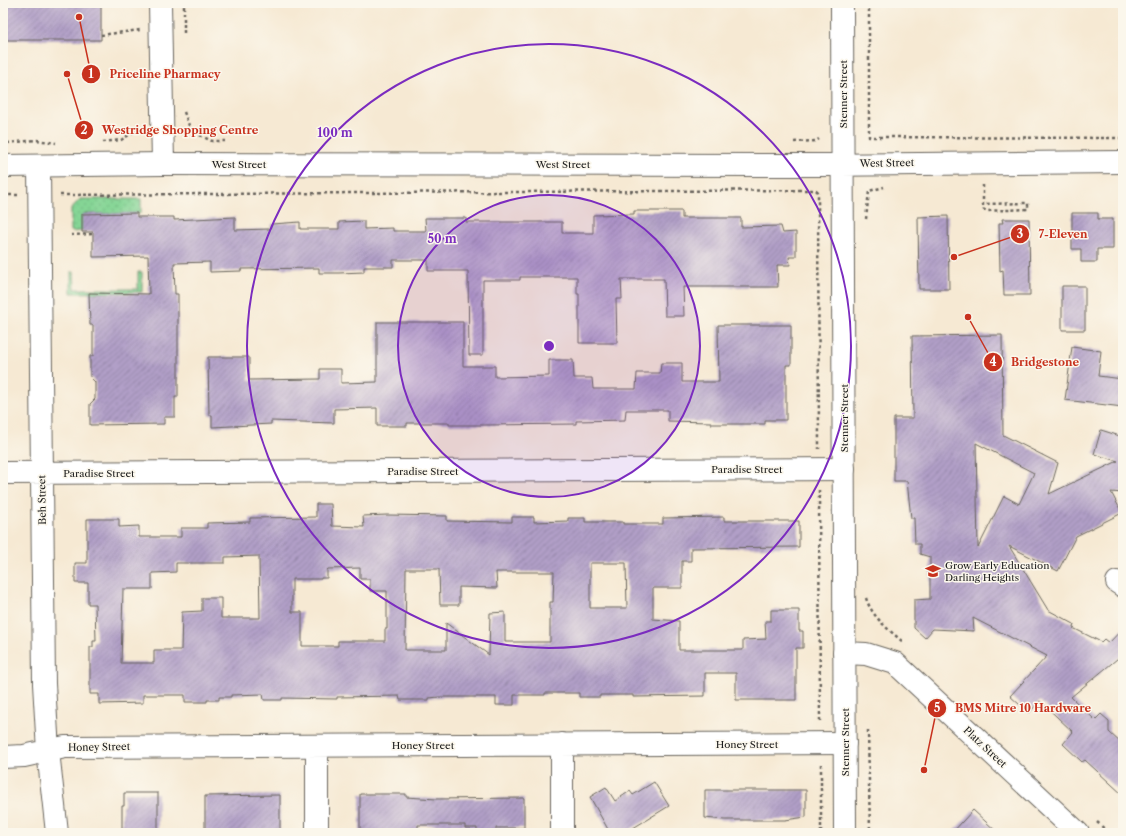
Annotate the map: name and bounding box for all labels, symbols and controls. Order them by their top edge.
street label: Stenner Street [837,59,850,128]
callout: Priceline Pharmacy [81,62,228,85]
text: 1 [88,66,94,81]
text: Priceline Pharmacy [109,67,221,81]
callout: Westridge Shopping Centre [74,119,266,142]
text: 2 [80,122,88,137]
text: Westridge Shopping Centre [101,123,259,137]
text: 100 m [317,125,353,140]
street label: West Street [859,156,915,170]
street label: West Street [211,158,267,171]
street label: West Street [535,158,591,171]
callout: 7-Eleven [1010,222,1095,245]
text: 3 [1017,226,1024,241]
text: 7-Eleven [1038,227,1088,241]
text: 50 m [427,231,457,246]
centre of rings [542,339,556,353]
callout: Bridgestone [983,350,1087,373]
text: 4 [989,354,997,369]
text: Bridgestone [1011,355,1080,369]
street label: Stenner Street [838,383,851,452]
street label: Paradise Street [711,463,783,476]
street label: Paradise Street [387,465,459,478]
street label: Paradise Street [63,467,135,480]
street label: Beh Street [35,475,49,525]
place label: Grow Early Education Darling Heights [945,559,1050,584]
school or university icon: Grow Early Education Darling Heights [924,562,942,580]
callout: BMS Mitre 10 Hardware [927,696,1099,719]
text: 5 [934,700,941,715]
text: BMS Mitre 10 Hardware [955,701,1091,715]
street label: Stenner Street [839,707,852,776]
street label: Platz Street [961,724,1010,771]
street label: Honey Street [716,738,779,751]
street label: Honey Street [392,739,455,752]
street label: Honey Street [68,740,131,754]

